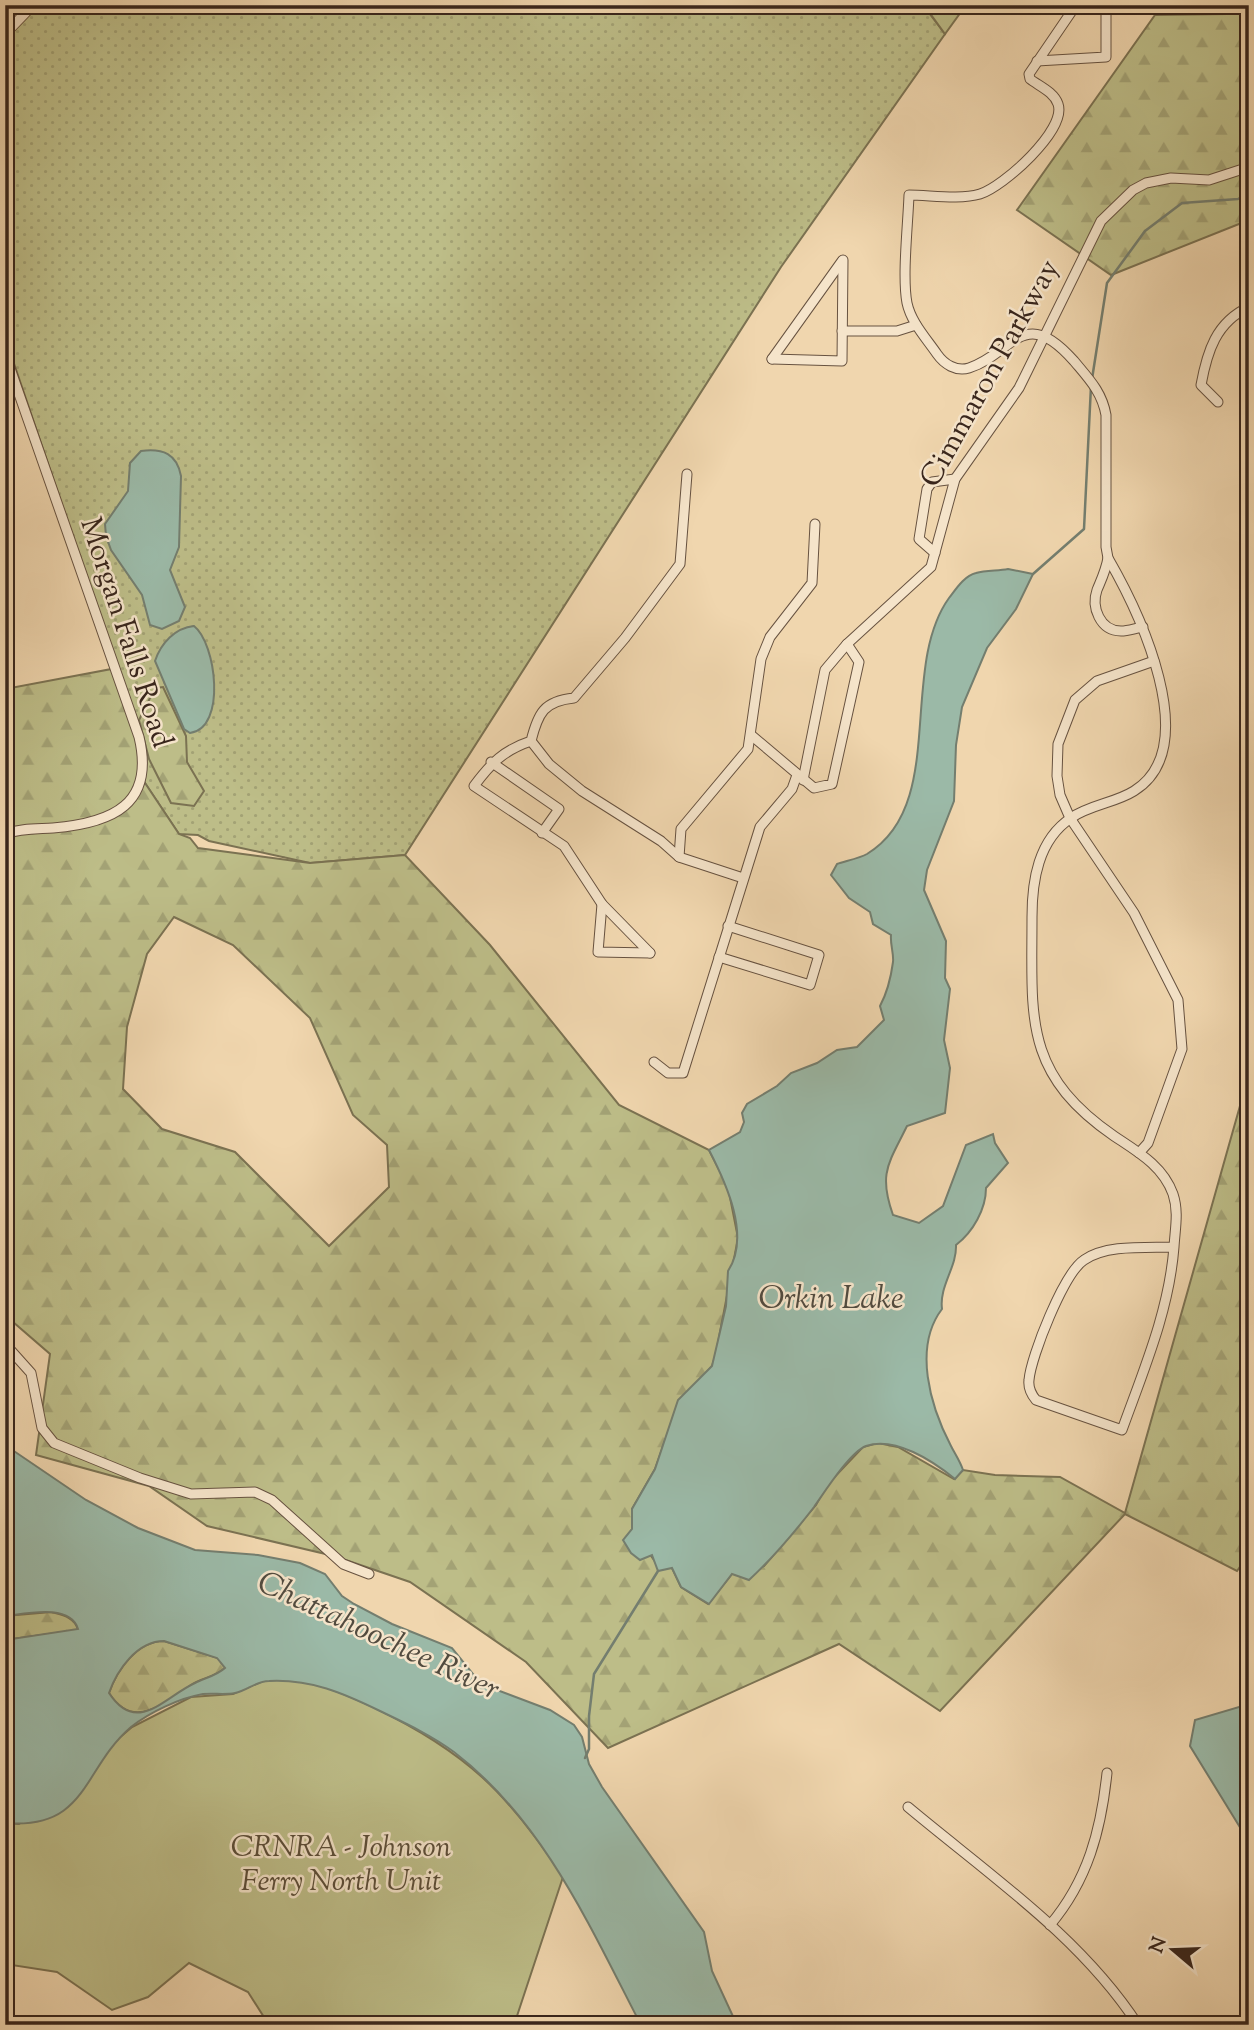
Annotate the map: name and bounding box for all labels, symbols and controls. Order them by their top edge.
street label: Cimmaron Parkway [910,252,1072,496]
street label: Morgan Falls Road [68,512,183,754]
water label: Orkin Lake [758,1277,904,1323]
water label: Chattahoochee River [249,1561,507,1713]
park label: CRNRA - Johnson Ferry North Unit [231,1827,451,1904]
north arrow [1138,1914,1208,1984]
text: N [1144,1934,1175,1957]

